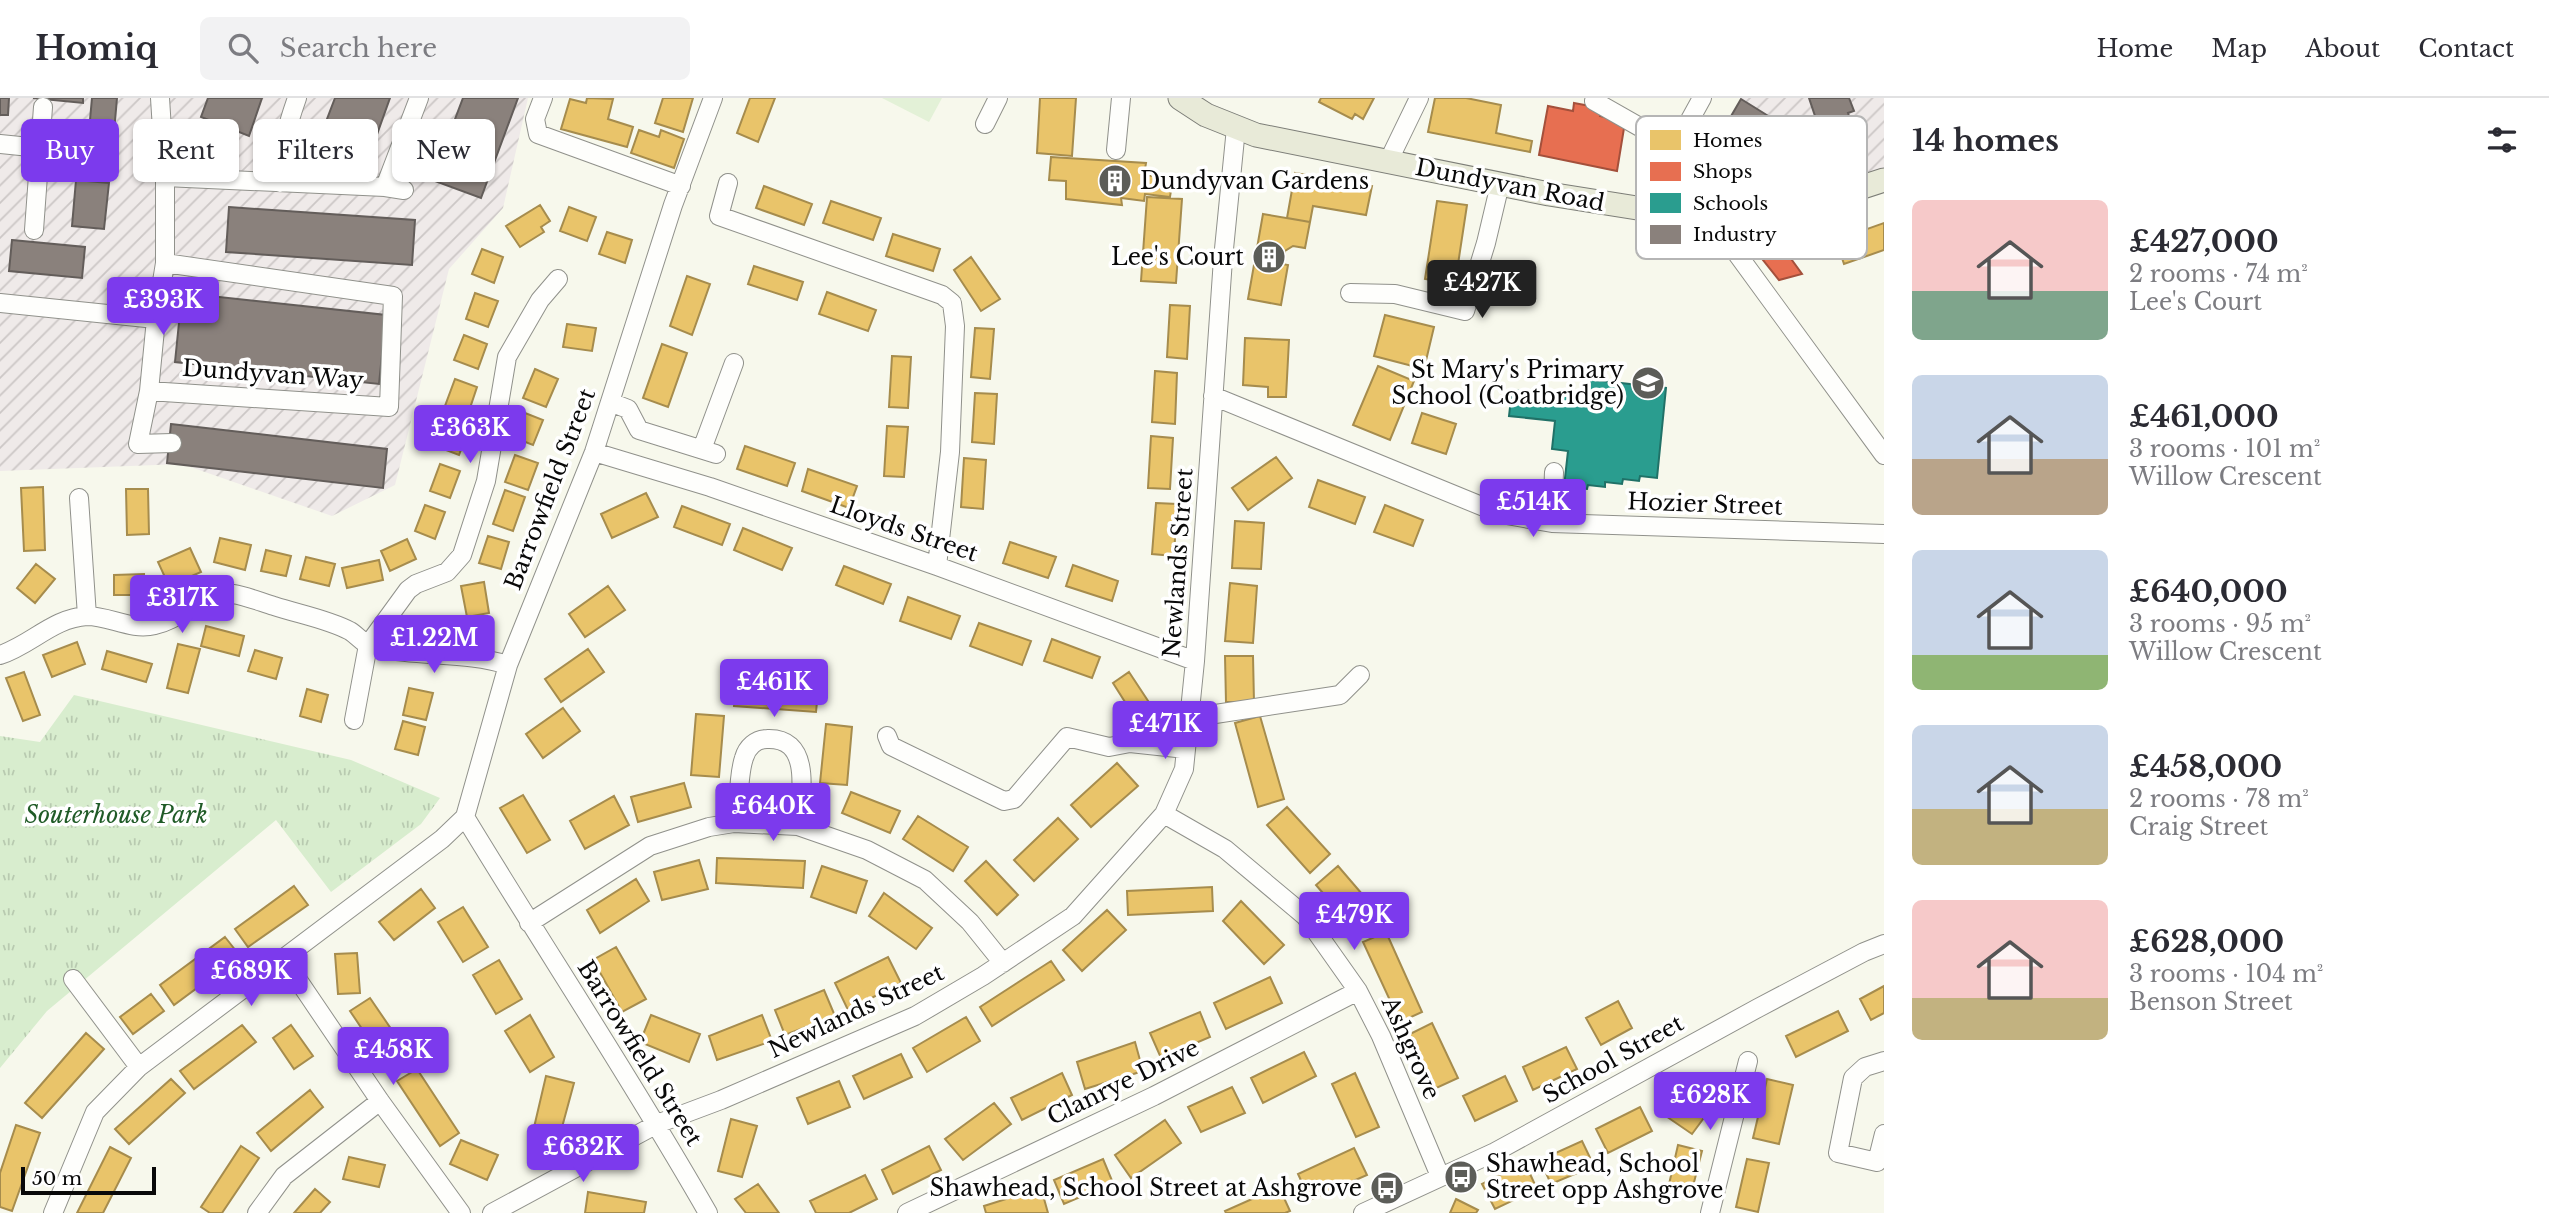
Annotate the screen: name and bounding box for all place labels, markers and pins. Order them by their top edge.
building icon: Dundyvan Gardens [1096,162,1134,200]
place label: Dundyvan Gardens [1140,167,1369,195]
building icon: Lee's Court [1250,238,1288,276]
place label: Lee's Court [1111,243,1244,271]
pin: £427K [1433,260,1531,320]
pin: £393K [114,278,212,337]
place label: St Mary's Primary School (Coatbridge) [1392,356,1624,410]
school or university icon: St Mary's Primary School (Coatbridge) [1629,364,1667,402]
pin: £363K [421,406,519,465]
pin: £514K [1484,480,1582,539]
pin: £317K [133,575,231,635]
pin: £1.22M [377,616,491,675]
pin: £461K [725,660,823,719]
pin: £471K [1116,702,1214,761]
pin: £640K [724,784,822,843]
pin: £479K [1305,892,1403,952]
pin: £689K [202,948,300,1008]
pin: £458K [344,1028,442,1087]
pin: £628K [1661,1072,1759,1132]
pin: £632K [534,1124,632,1184]
place label: Shawhead, School Street opp Ashgrove [1486,1150,1724,1204]
bus stop icon: Shawhead, School Street opp Ashgrove [1442,1158,1480,1196]
bus stop icon: Shawhead, School Street at Ashgrove [1368,1169,1406,1207]
place label: Shawhead, School Street at Ashgrove [930,1174,1362,1202]

